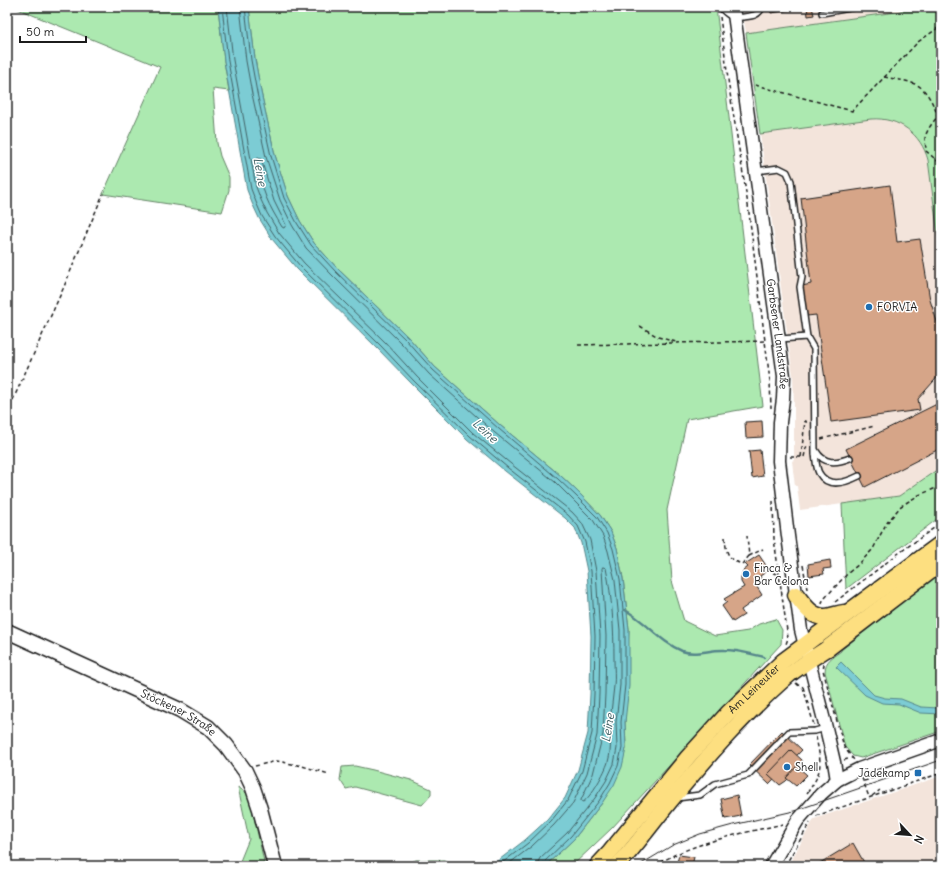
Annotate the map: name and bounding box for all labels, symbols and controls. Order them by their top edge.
scale bar [20,18,86,44]
text: 50 m [26,24,55,39]
water label: Leine [251,156,271,189]
street label: Garbsener Landstraße [764,278,791,390]
place label: FORVIA [877,300,917,314]
marker: FORVIA [864,302,874,312]
water label: Leine [470,415,502,447]
place label: Finca & Bar Celona [754,561,809,588]
marker: Finca & Bar Celona [741,569,751,579]
street label: Am Leineufer [725,661,783,716]
street label: Stöckener Straße [138,686,220,739]
water label: Leine [598,711,617,743]
place label: Shell [795,760,818,774]
marker: Shell [782,762,792,772]
place label: Jädekamp [858,766,910,780]
marker: Jädekamp [913,768,923,778]
north arrow [890,815,930,855]
text: N [911,833,927,846]

